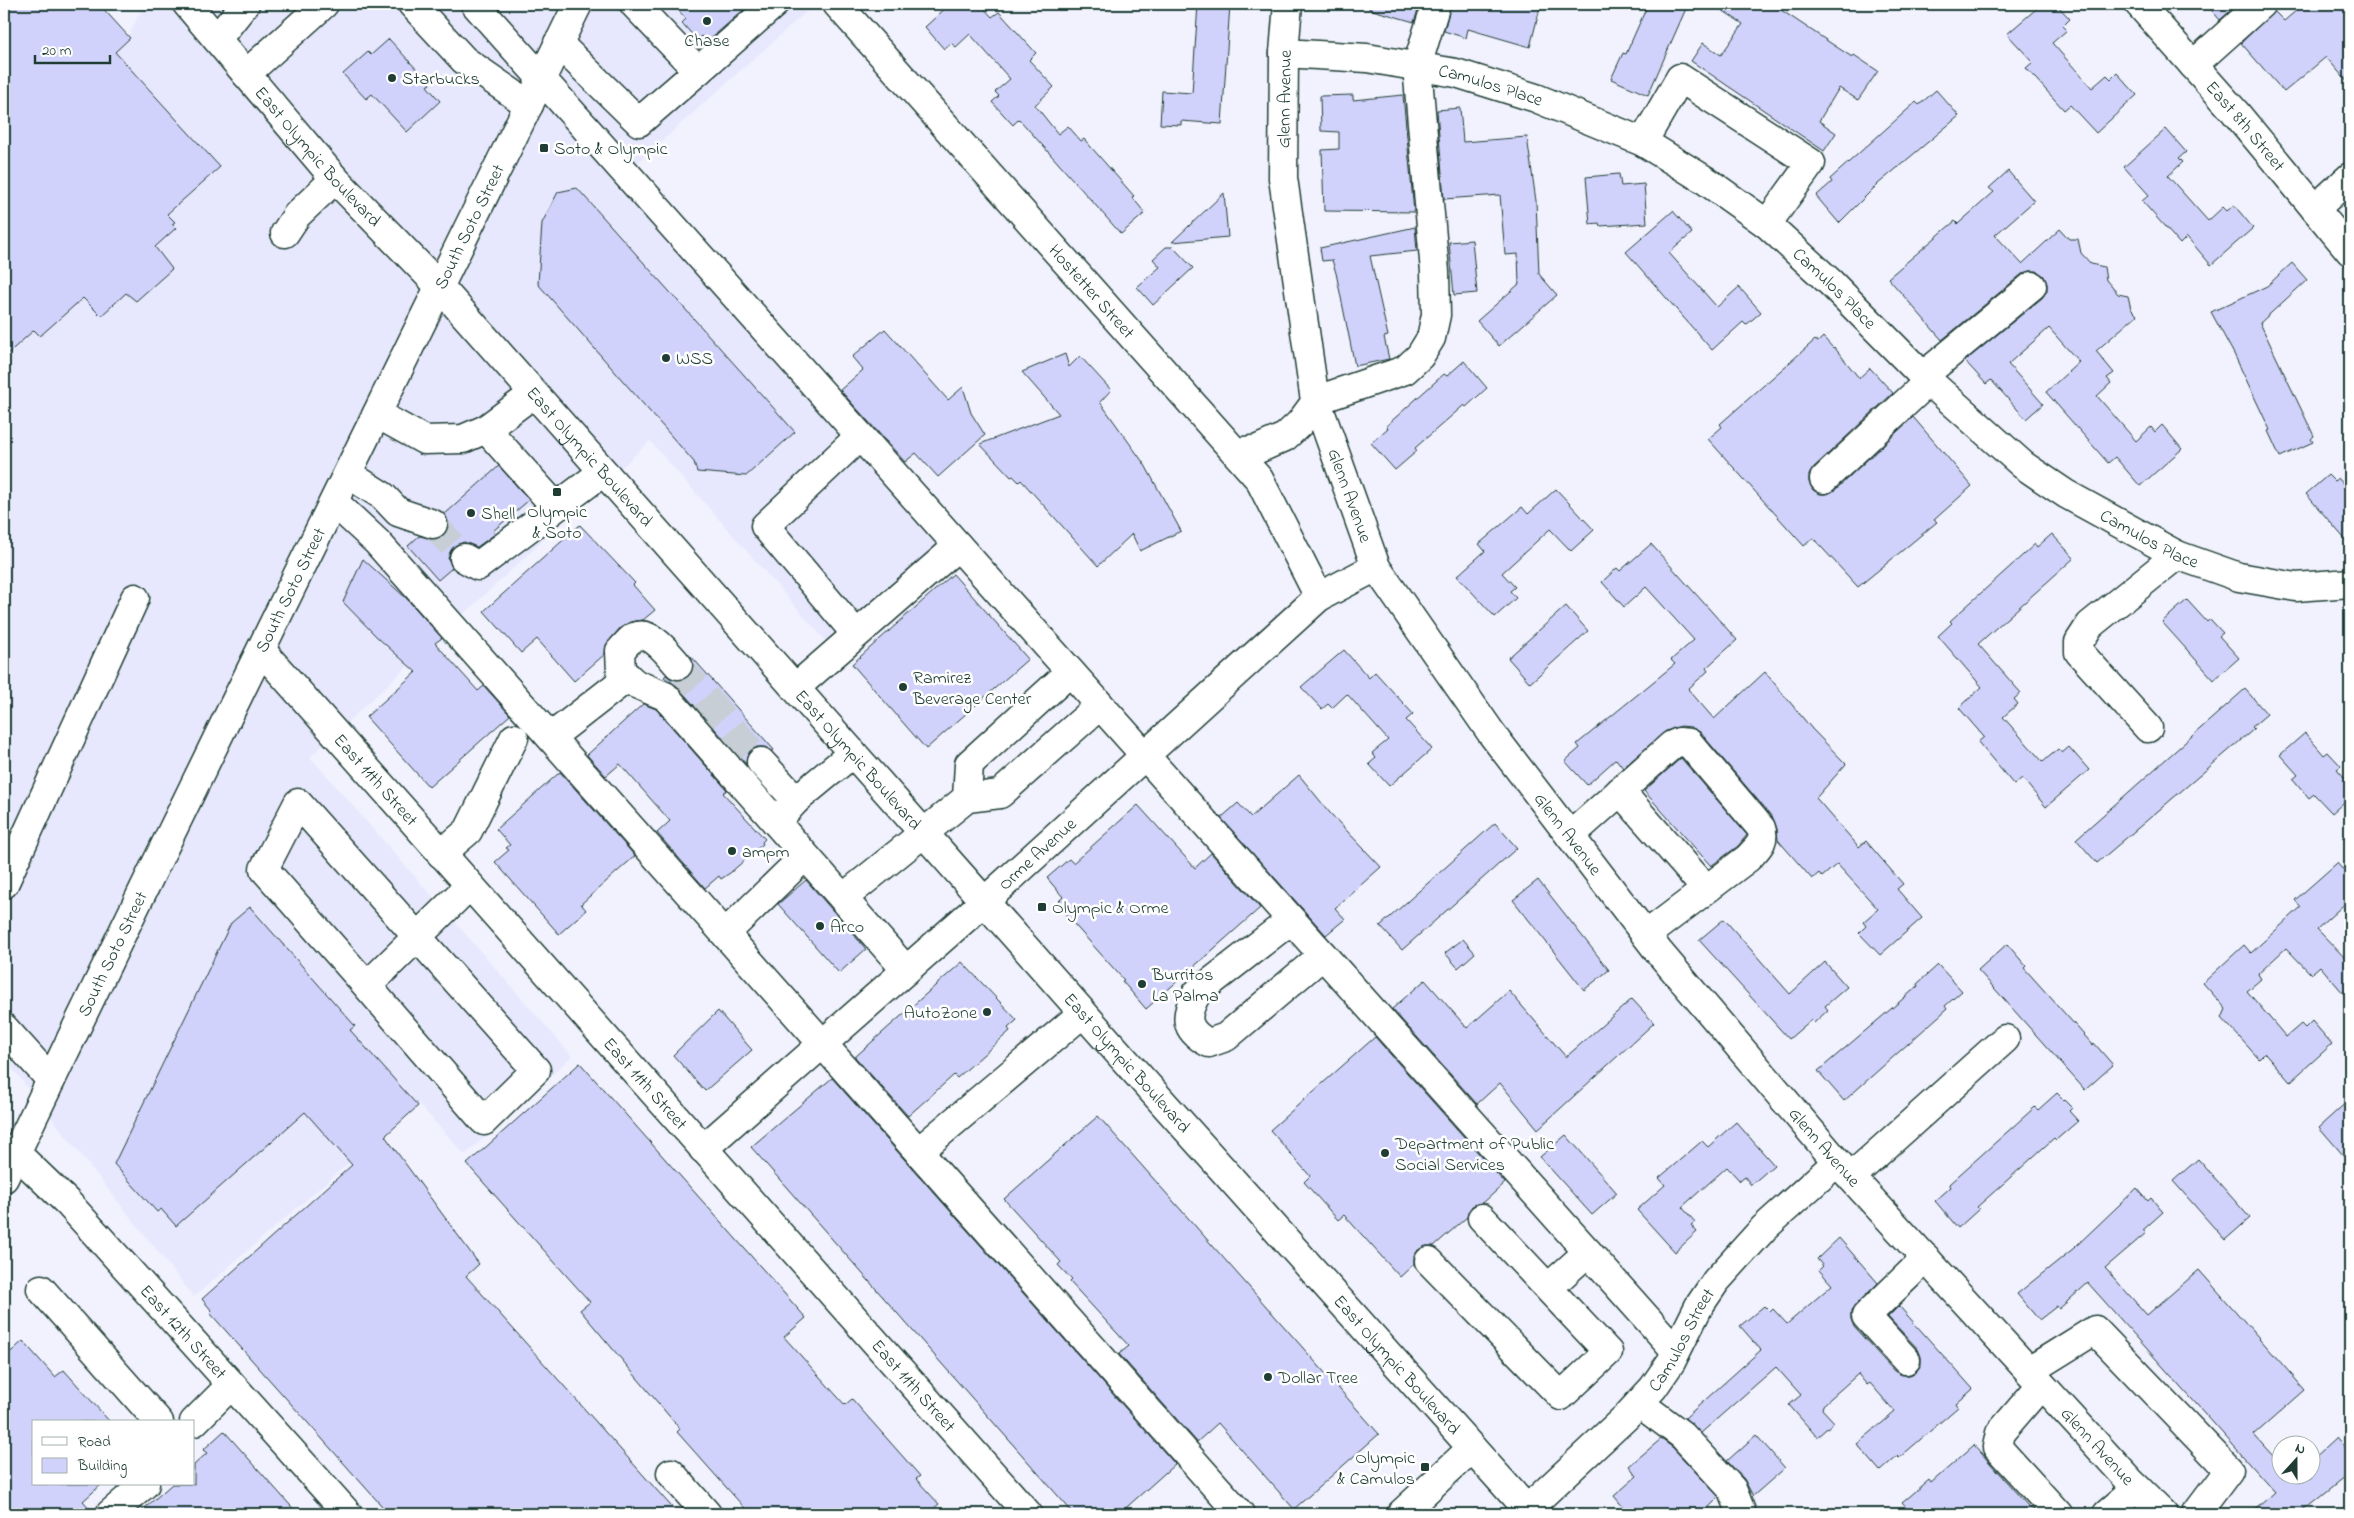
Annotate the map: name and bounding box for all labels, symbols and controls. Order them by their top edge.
marker: Chase [701,15,713,27]
place label: Chase [684,29,731,55]
scale bar [35,32,110,64]
text: 20 m [42,40,72,62]
street label: Glenn Avenue [1272,49,1300,148]
street label: Camulos Place [1436,59,1547,115]
place label: Starbucks [402,67,480,93]
marker: Starbucks [386,72,398,84]
street label: East 8th Street [2198,76,2290,178]
street label: East Olympic Boulevard [247,82,386,234]
place label: Soto & Olympic [554,137,667,163]
marker: Soto & Olympic [538,142,550,154]
street label: South Soto Street [429,160,513,294]
street label: Hostetter Street [1041,239,1140,345]
street label: Camulos Place [1786,243,1882,337]
place label: WSS [676,347,713,373]
marker: WSS [660,352,672,364]
street label: East Olympic Boulevard [519,382,658,534]
street label: Glenn Avenue [1320,445,1378,548]
marker: Olympic & Soto [551,486,563,498]
place label: Olympic & Soto [527,500,587,547]
place label: Shell [481,502,515,528]
street label: Camulos Place [2094,504,2202,577]
marker: Shell [465,507,477,519]
street label: South Soto Street [250,524,334,658]
place label: Ramirez Beverage Center [912,666,1032,714]
marker: Ramirez Beverage Center [897,681,909,693]
street label: East Olympic Boulevard [788,685,926,837]
street label: East 11th Street [326,729,423,833]
street label: Glenn Avenue [1526,788,1607,883]
street label: Orme Avenue [994,812,1084,898]
place label: ampm [742,840,789,866]
marker: ampm [726,845,738,857]
street label: South Soto Street [72,887,155,1022]
place label: Olympic & Orme [1052,896,1169,922]
marker: Olympic & Orme [1036,901,1048,913]
place label: Arco [830,915,864,941]
marker: Arco [814,920,826,932]
place label: Burritos La Palma [1151,963,1219,1010]
marker: Burritos La Palma [1136,978,1148,990]
street label: East Olympic Boulevard [1056,988,1195,1140]
place label: AutoZone [904,1001,978,1027]
marker: AutoZone [981,1006,993,1018]
street label: East 11th Street [596,1032,693,1137]
street label: Glenn Avenue [1781,1103,1866,1195]
place label: Department of Public Social Services [1394,1132,1554,1179]
marker: Department of Public Social Services [1379,1147,1391,1159]
street label: East 12th Street [132,1280,232,1386]
street label: Camulos Street [1643,1284,1722,1398]
street label: East Olympic Boulevard [1326,1290,1465,1442]
street label: East 11th Street [864,1335,961,1439]
place label: Dollar Tree [1277,1366,1359,1392]
marker: Dollar Tree [1262,1371,1274,1383]
street label: Glenn Avenue [2053,1402,2140,1493]
legend [32,1420,195,1486]
text: Road [78,1431,111,1453]
north arrow [2272,1436,2322,1486]
text: N [2292,1438,2308,1461]
place label: Olympic & Camulos [1337,1446,1415,1493]
text: Building [77,1455,127,1478]
marker: Olympic & Camulos [1419,1461,1431,1473]

